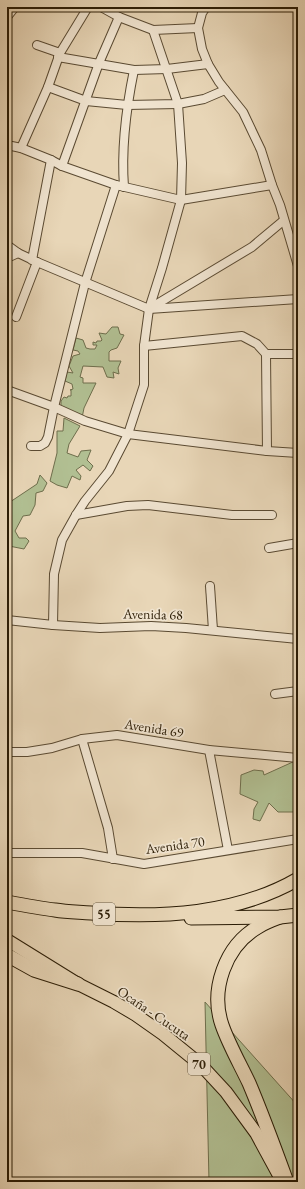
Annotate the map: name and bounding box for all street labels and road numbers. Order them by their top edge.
street label: Avenida 68 [122,604,183,624]
street label: Avenida 69 [122,714,185,742]
street label: Avenida 70 [143,832,206,858]
road number: 55 [93,903,115,925]
street label: Ocaña - Cucuta [114,982,194,1044]
road number: 70 [188,1053,210,1075]

